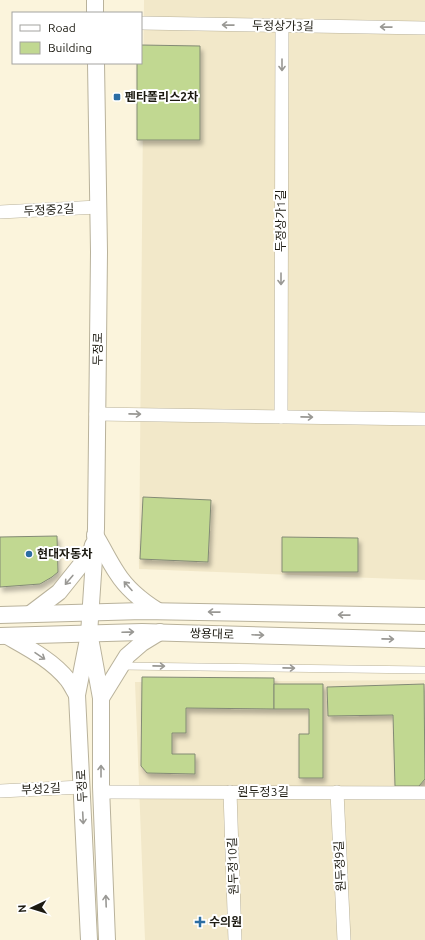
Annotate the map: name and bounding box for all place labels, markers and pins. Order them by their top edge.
place label: 펜타폴리스2차 [125,90,198,103]
marker: 펜타폴리스2차 [112,92,122,102]
place label: 현대자동차 [37,547,92,560]
marker: 현대자동차 [24,549,34,559]
place label: 수의원 [209,915,242,928]
marker: 수의원 [194,916,206,928]

